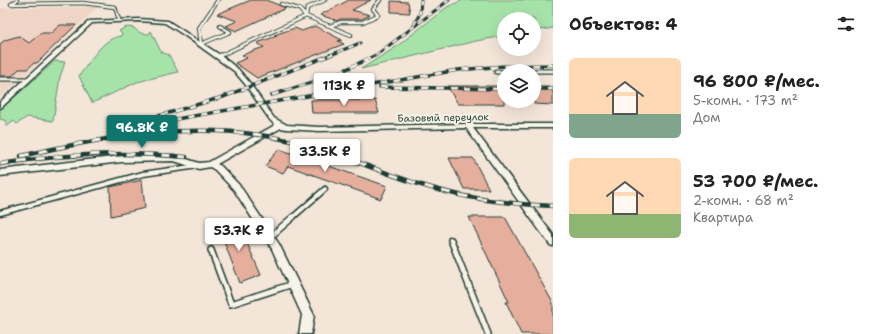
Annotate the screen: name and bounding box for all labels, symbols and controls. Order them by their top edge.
map controls [497,12,541,108]
button: locate [497,12,541,56]
text: Объектов: 4 [569,13,678,35]
icon: filters [835,13,857,35]
button: layers [497,64,541,108]
text: 96 800 ₽/мес. [693,70,820,92]
pin: 113K ₽ [311,73,377,107]
icon: home [601,74,649,122]
text: 113K ₽ [323,77,365,94]
text: 5-комн. · 173 m² [693,92,798,109]
text: Дом [693,109,721,126]
street label: Базовый переулок [397,110,490,125]
pin: 96.8K ₽ [105,115,179,149]
text: 96.8K ₽ [116,119,168,136]
pin: 33.5K ₽ [288,139,362,173]
text: 33.5K ₽ [299,143,351,160]
text: 53 700 ₽/мес. [693,170,818,192]
icon: home [601,174,649,222]
text: 2-комн. · 68 m² [693,192,794,209]
text: Квартира [693,209,753,226]
pin: 53.7K ₽ [202,218,276,252]
text: 53.7K ₽ [214,222,264,239]

